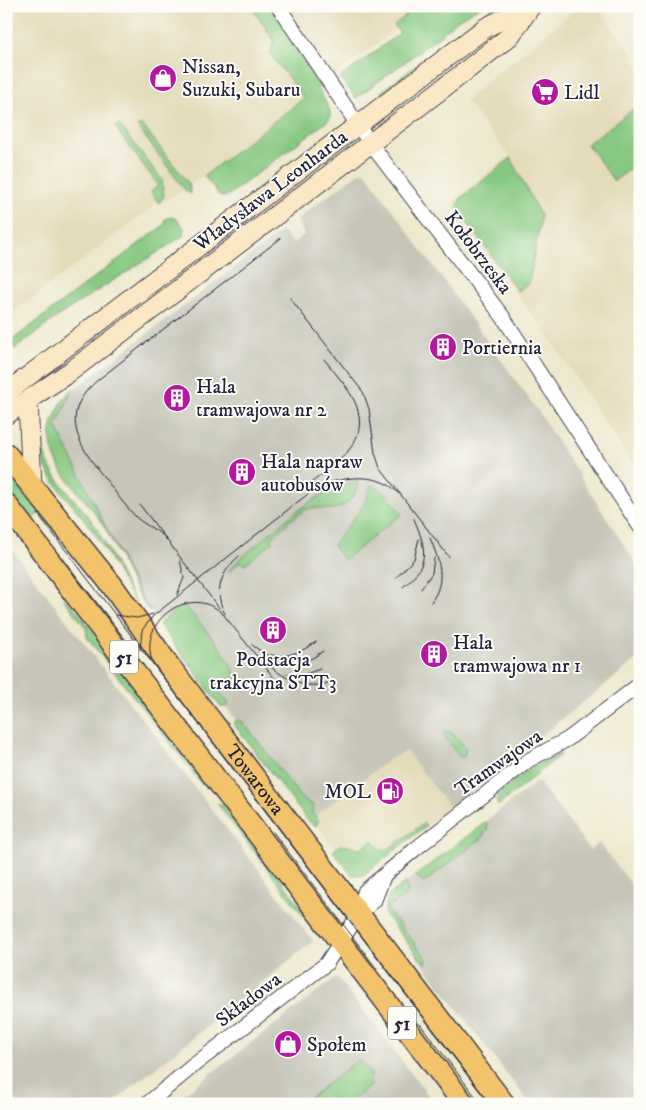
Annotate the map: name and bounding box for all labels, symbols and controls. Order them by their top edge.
place label: Nissan, Suzuki, Subaru [182,55,300,103]
shop icon: Nissan, Suzuki, Subaru [148,63,178,93]
supermarket icon: Lidl [530,77,560,107]
place label: Lidl [564,81,600,106]
street label: Władysława Leonharda [188,125,353,258]
street label: Kołobrzeska [438,206,518,300]
building icon: Portiernia [428,332,458,362]
place label: Portiernia [462,336,542,361]
place label: Hala tramwajowa nr 2 [196,375,327,423]
building icon: Hala tramwajowa nr 2 [162,383,192,413]
place label: Hala napraw autobusów [261,450,363,498]
building icon: Hala napraw autobusów [227,457,257,487]
building icon: Podstacja trakcyjna STT3 [258,615,288,645]
place label: Hala tramwajowa nr 1 [453,631,581,679]
building icon: Hala tramwajowa nr 1 [419,639,449,669]
road number: 51 [110,640,138,674]
place label: Podstacja trakcyjna STT3 [210,648,336,696]
street label: Tramwajowa [450,724,548,802]
street label: Towarowa [219,740,290,821]
fuel station icon: MOL [375,776,405,806]
place label: MOL [325,780,372,805]
street label: Składowa [211,967,287,1033]
road number: 51 [388,1006,416,1040]
shop icon: Społem [273,1029,303,1059]
place label: Społem [307,1033,366,1058]

